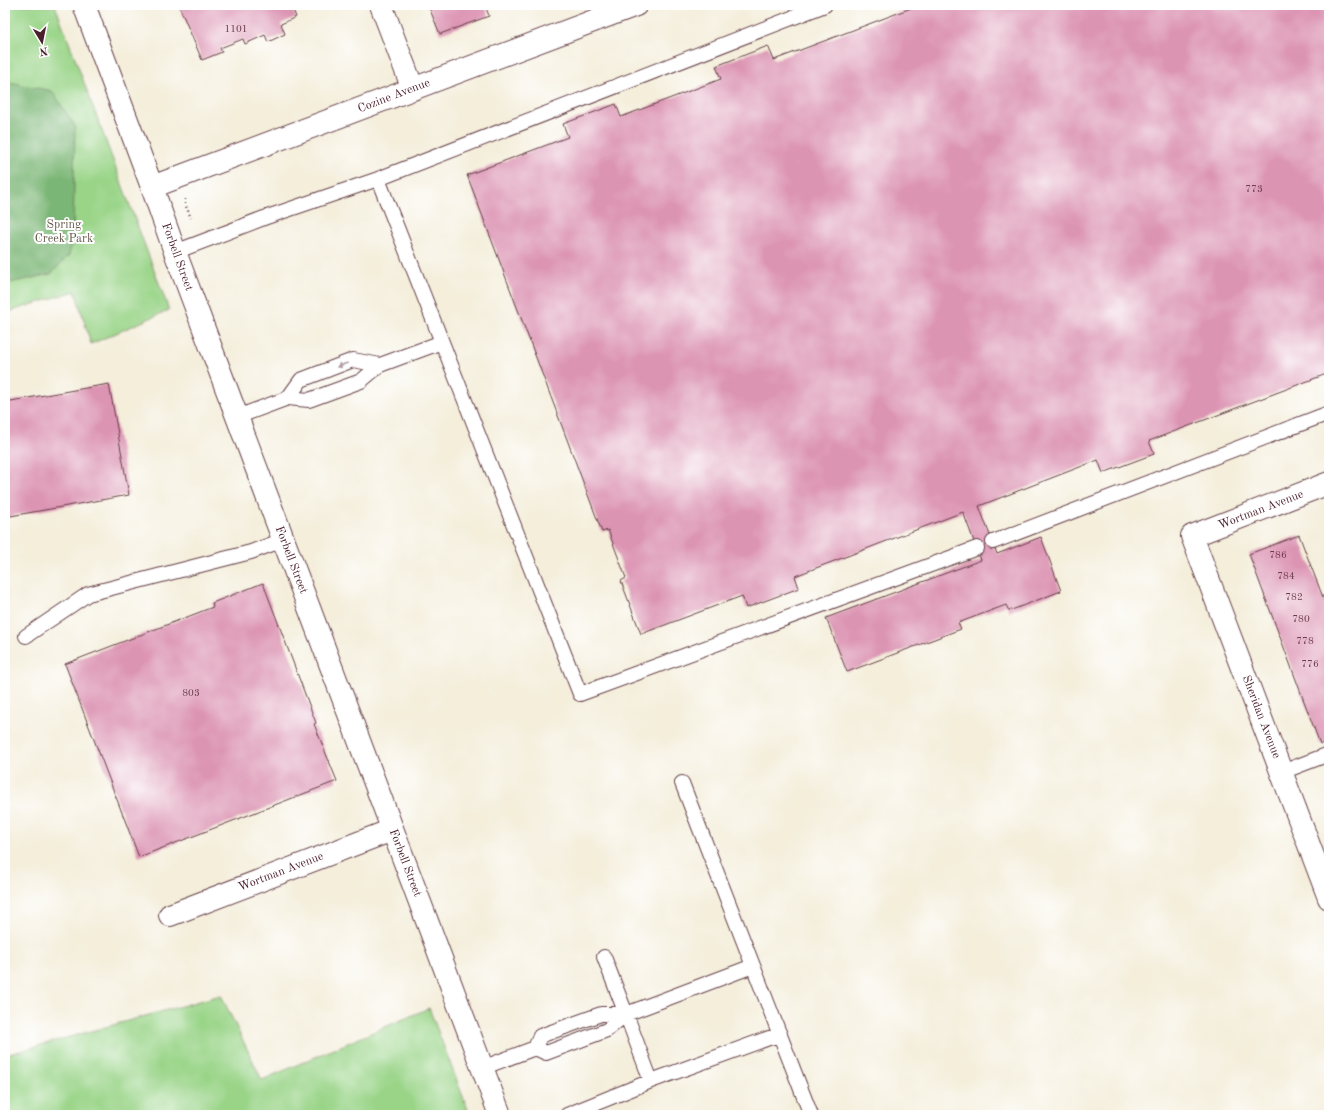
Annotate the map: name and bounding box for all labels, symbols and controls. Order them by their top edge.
north arrow [22,22,62,62]
house number: 1101 [224,24,248,34]
text: N [38,44,49,57]
street label: Cozine Avenue [356,77,432,115]
house number: 773 [1245,184,1263,194]
park label: Spring Creek Park [35,219,93,245]
street label: Forbell Street [159,221,195,293]
one-way arrow [335,362,347,368]
street label: Wortman Avenue [1217,488,1306,532]
street label: Forbell Street [273,525,309,595]
house number: 786 [1269,550,1287,560]
house number: 784 [1277,571,1295,581]
house number: 782 [1285,592,1303,602]
house number: 780 [1292,614,1310,624]
house number: 778 [1296,636,1314,646]
house number: 776 [1301,659,1319,669]
street label: Sheridan Avenue [1240,674,1283,761]
house number: 803 [182,688,200,698]
street label: Forbell Street [387,828,423,898]
street label: Wortman Avenue [237,850,326,894]

